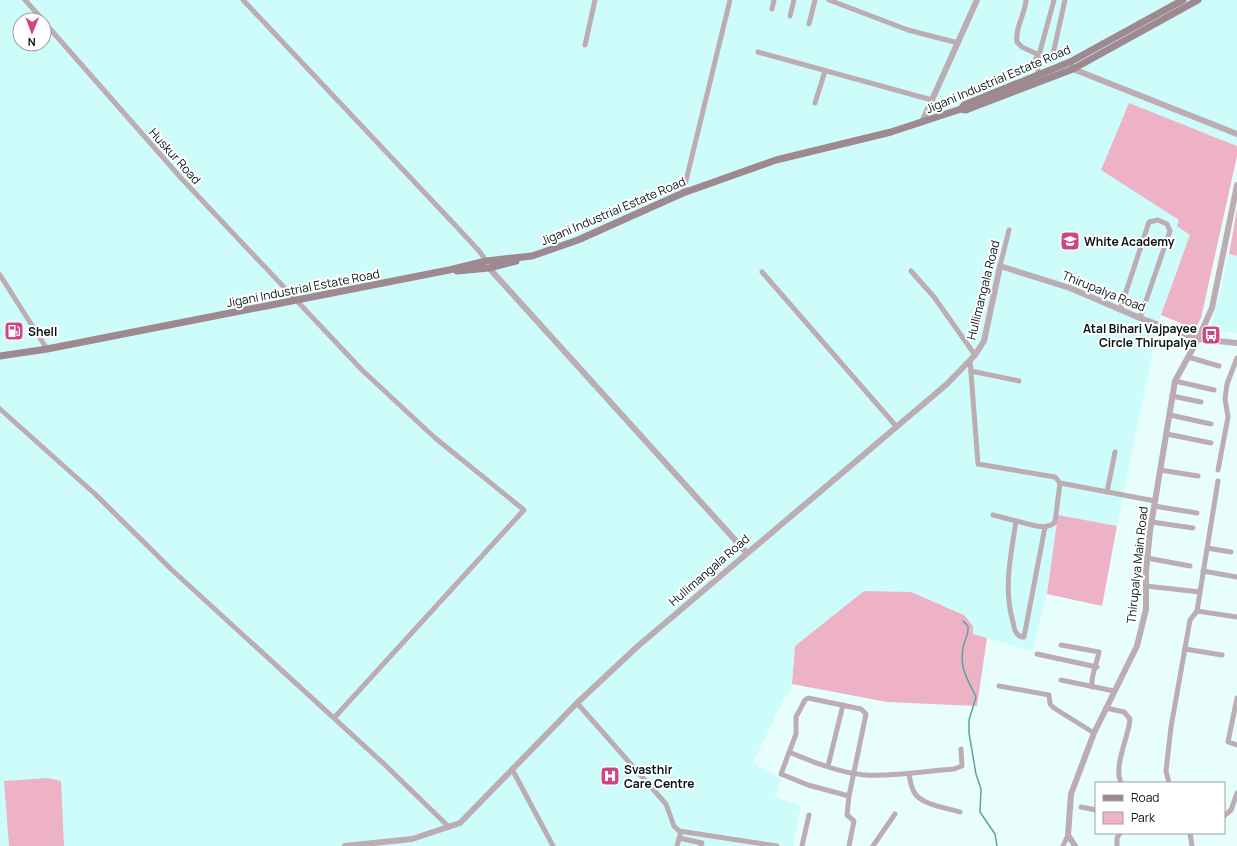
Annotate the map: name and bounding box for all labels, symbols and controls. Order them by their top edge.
north arrow [12,12,52,52]
text: N [28,35,36,50]
street label: Jigani Industrial Estate Road [923,41,1073,117]
street label: Huskur Road [145,124,205,188]
street label: Jigani Industrial Estate Road [538,173,688,249]
school or university icon: White Academy [1059,230,1081,252]
place label: White Academy [1084,233,1175,250]
street label: Hullimangala Road [962,239,1004,341]
street label: Jigani Industrial Estate Road [225,265,381,311]
street label: Thirupalya Road [1060,267,1148,315]
fuel station icon: Shell [3,320,25,342]
place label: Atal Bihari Vajpayee Circle Thirupalya [1083,320,1197,351]
place label: Shell [28,323,57,340]
bus stop icon: Atal Bihari Vajpayee Circle Thirupalya [1200,324,1222,346]
street label: Thirupalya Main Road [1122,506,1152,624]
street label: Hullimangala Road [665,530,753,610]
place label: Svasthir Care Centre [624,761,695,792]
hospital icon: Svasthir Care Centre [599,765,621,787]
legend [1095,782,1225,834]
text: Road [1131,789,1159,806]
text: Park [1131,809,1156,826]

